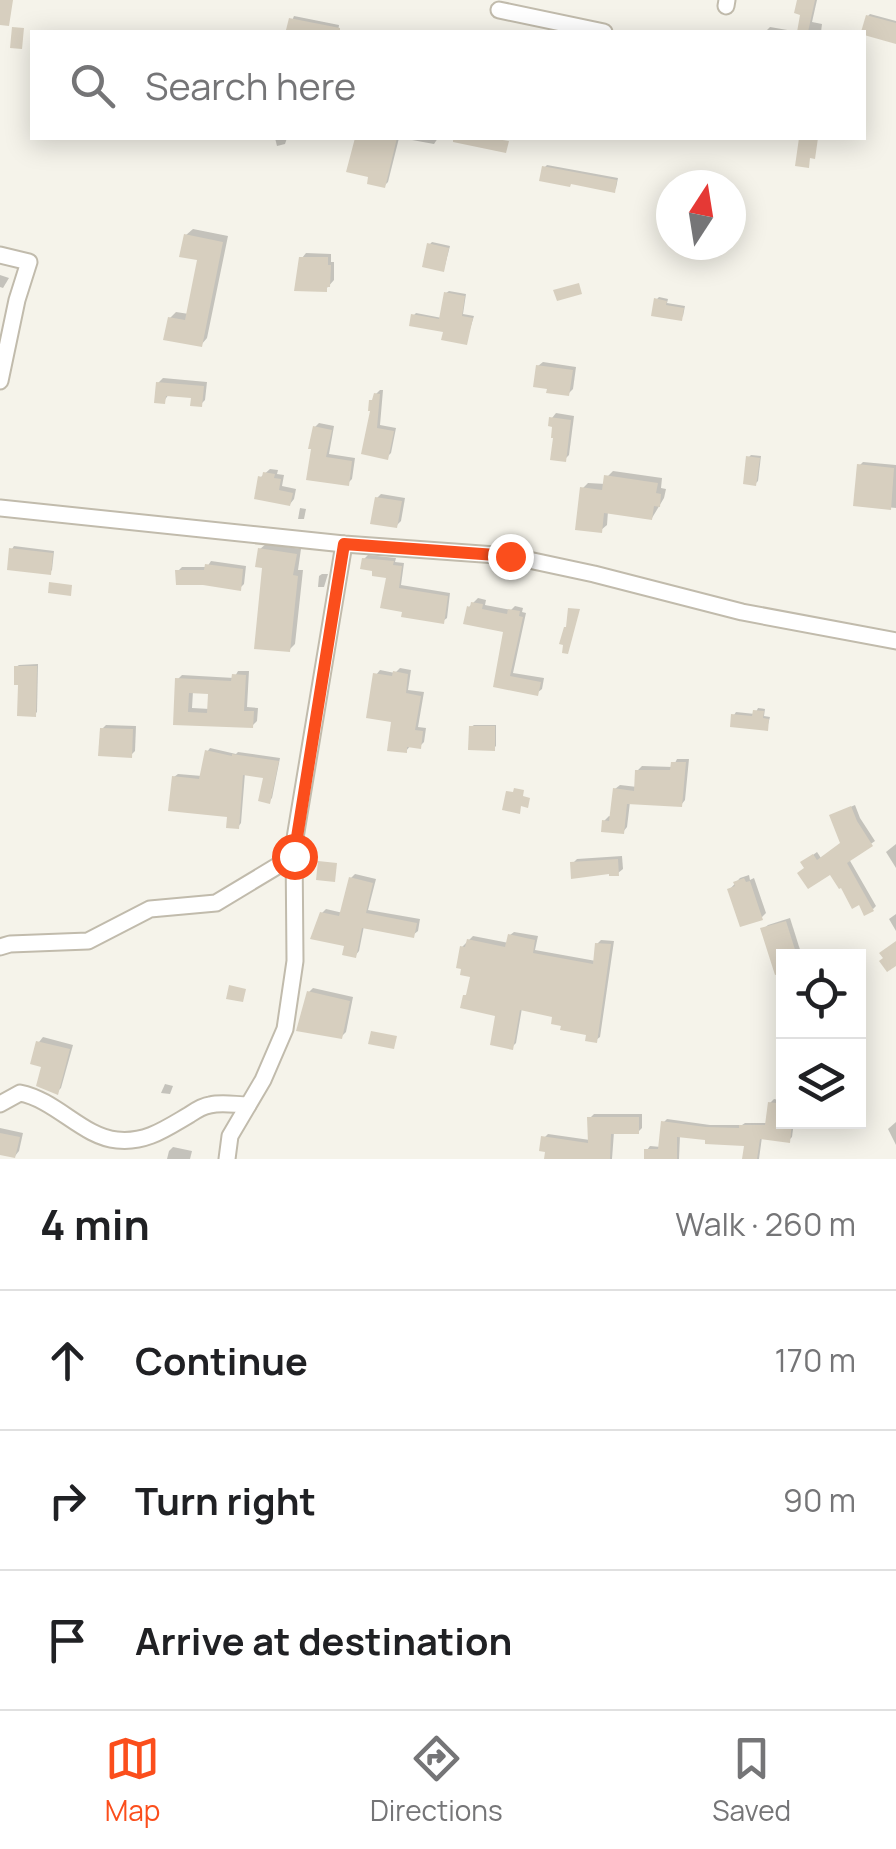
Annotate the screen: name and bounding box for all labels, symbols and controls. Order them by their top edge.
search box [30,30,866,140]
icon: search [65,58,120,113]
text: Search here [145,59,356,111]
north arrow [656,170,746,260]
route end [488,534,534,580]
route start [272,834,318,880]
map controls [776,949,866,1129]
button: locate [776,949,866,1039]
button: layers [776,1039,866,1129]
text: 4 min [40,1195,150,1253]
text: Walk · 260 m [675,1202,856,1246]
icon: ahead [40,1333,95,1388]
text: Continue [135,1334,308,1386]
text: 170 m [774,1338,856,1382]
icon: right [40,1473,95,1528]
text: Turn right [135,1474,316,1526]
text: 90 m [783,1478,856,1522]
icon: arrive [40,1613,95,1668]
text: Arrive at destination [135,1614,512,1666]
tab: Map [105,1731,160,1829]
tab: Directions [370,1731,503,1829]
tab: Saved [712,1731,791,1829]

